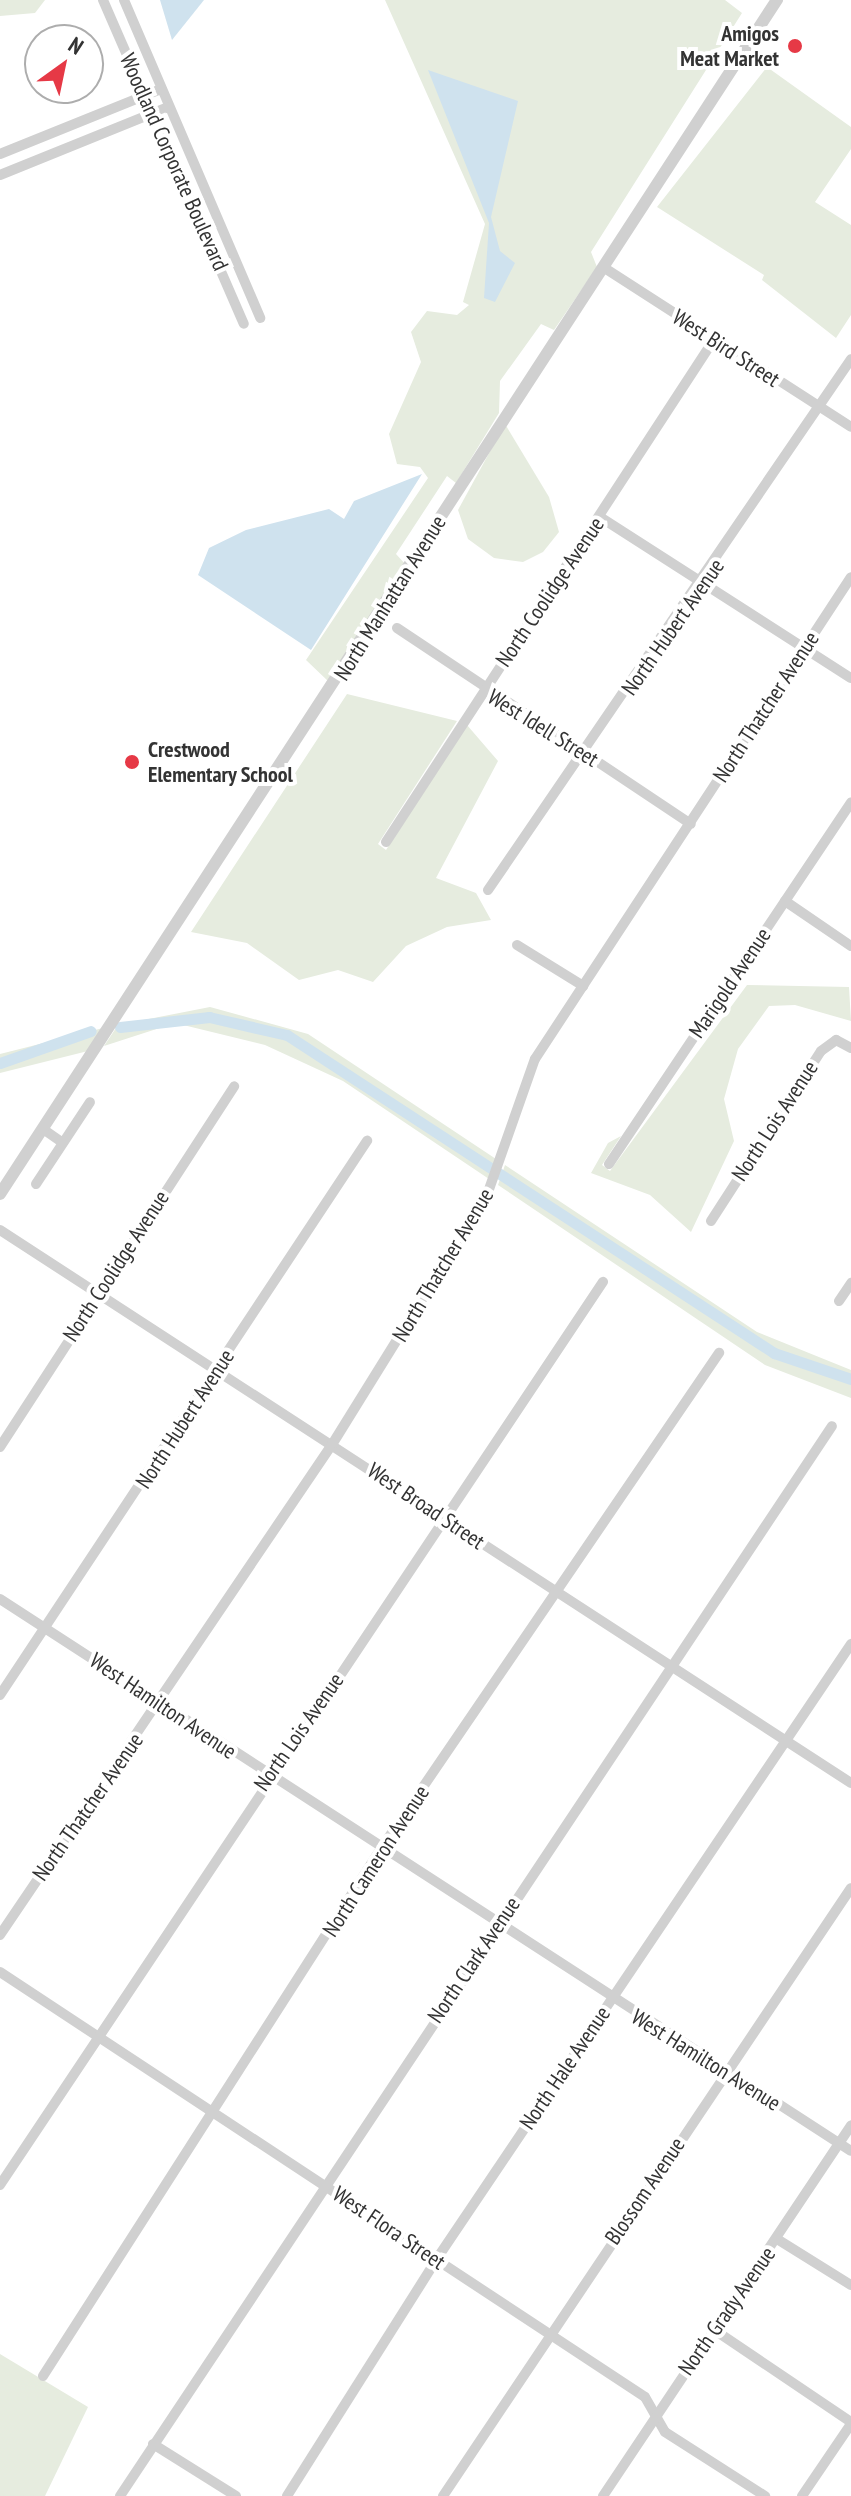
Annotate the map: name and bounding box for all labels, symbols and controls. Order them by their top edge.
place label: Amigos Meat Market [680,20,779,72]
north arrow [24,24,104,104]
text: N [63,31,89,61]
marker: Amigos Meat Market [786,37,804,55]
street label: Woodland Corporate Boulevard [114,49,234,275]
street label: West Bird Street [668,304,784,392]
street label: North Manhattan Avenue [328,510,452,686]
street label: North Coolidge Avenue [490,512,610,672]
street label: North Hubert Avenue [616,553,730,701]
street label: North Thatcher Avenue [707,626,825,788]
street label: West Idell Street [483,684,603,772]
place label: Crestwood Elementary School [148,736,294,788]
marker: Crestwood Elementary School [123,753,141,771]
street label: Marigold Avenue [683,923,777,1043]
street label: North Lois Avenue [726,1056,824,1186]
street label: North Thatcher Avenue [387,1183,499,1347]
street label: North Coolidge Avenue [57,1185,175,1347]
street label: North Hubert Avenue [130,1344,240,1494]
street label: West Broad Street [362,1457,490,1555]
street label: West Hamilton Avenue [85,1647,241,1765]
street label: North Lois Avenue [248,1668,350,1796]
street label: North Thatcher Avenue [27,1728,149,1886]
street label: North Cameron Avenue [317,1780,435,1942]
street label: North Clark Avenue [422,1892,526,2028]
street label: North Hale Avenue [514,2001,616,2135]
street label: West Hamilton Avenue [626,2003,786,2117]
street label: Blossom Avenue [599,2132,691,2250]
street label: West Flora Street [328,2181,450,2275]
street label: North Grady Avenue [673,2241,781,2381]

